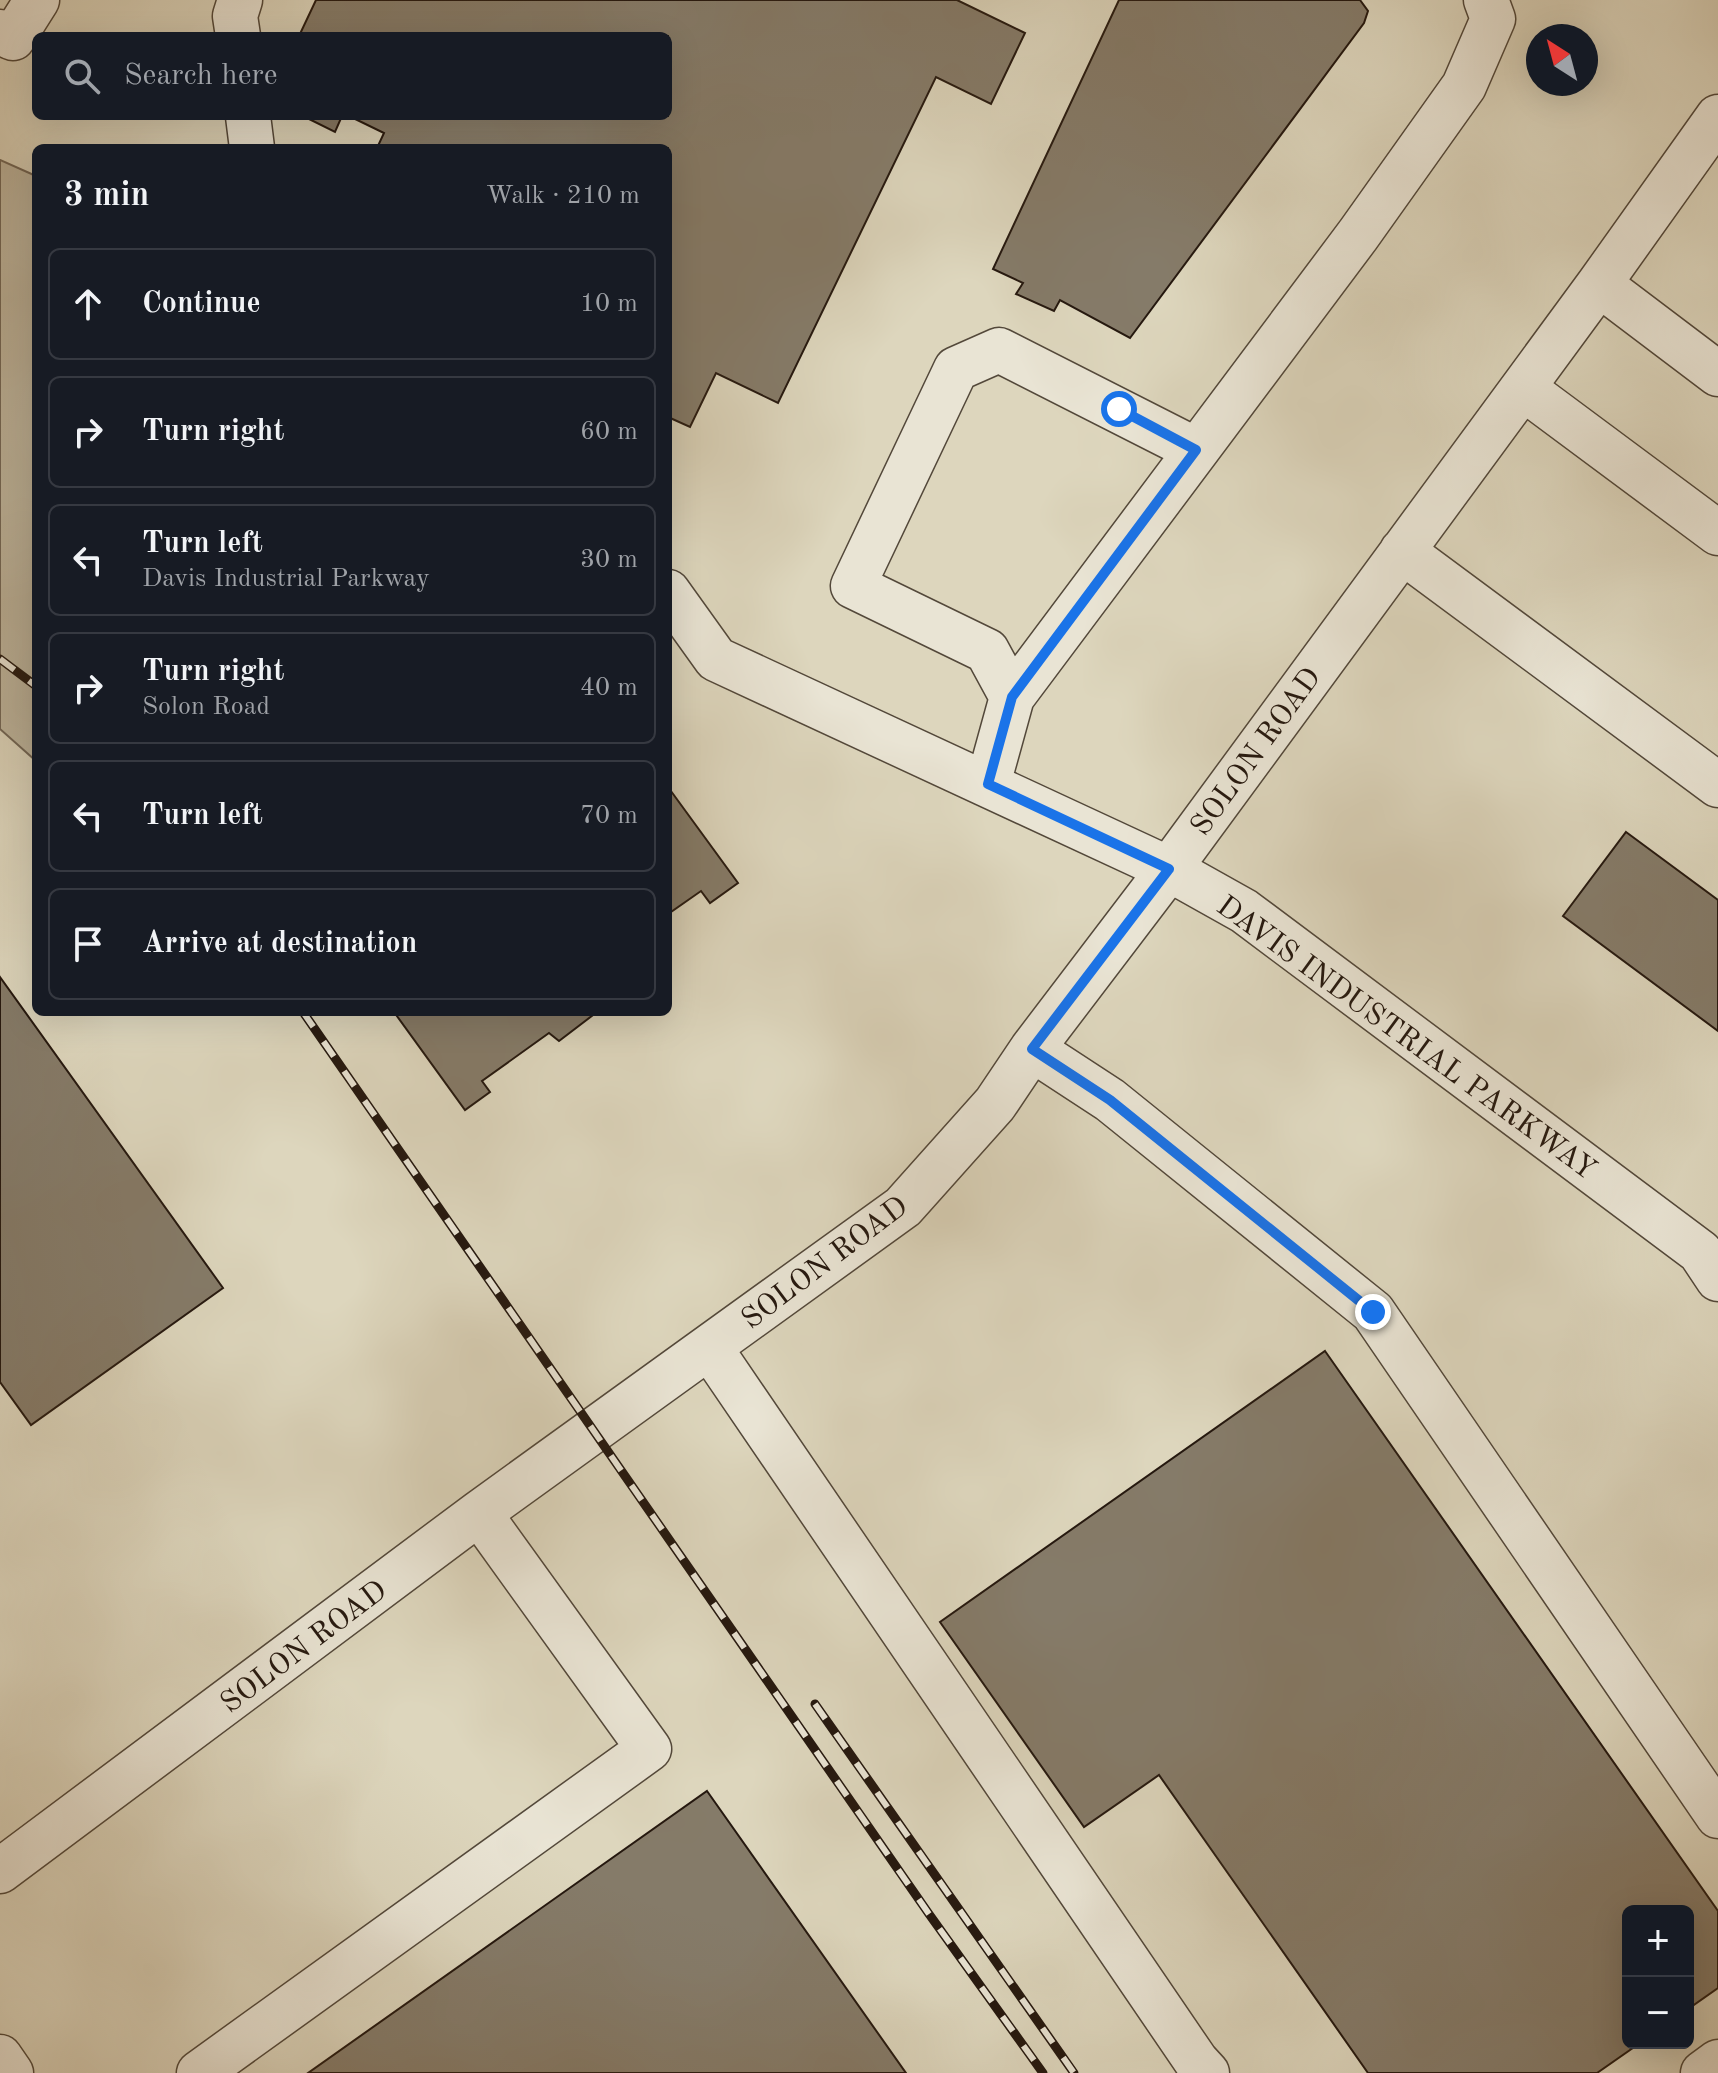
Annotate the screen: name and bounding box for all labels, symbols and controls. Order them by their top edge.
north arrow [1526,24,1598,96]
search box [32,32,672,120]
icon: search [60,54,104,98]
text: Search here [124,61,278,91]
text: 3 min [64,179,149,213]
text: Walk · 210 m [486,183,640,209]
icon: ahead [66,282,110,326]
text: Continue [142,289,261,319]
text: 10 m [580,291,638,317]
route start [1101,391,1137,427]
icon: right [66,410,110,454]
text: Turn right [142,417,284,447]
text: 60 m [580,419,638,445]
text: Turn left [142,529,263,559]
icon: left [66,538,110,582]
text: 30 m [580,547,638,573]
text: Davis Industrial Parkway [142,566,430,592]
text: Turn right [142,657,284,687]
street label: SOLON ROAD [1186,663,1327,842]
icon: right [66,666,110,710]
text: 40 m [580,675,638,701]
text: Solon Road [142,694,270,720]
icon: left [66,794,110,838]
text: Turn left [142,801,263,831]
text: 70 m [580,803,638,829]
street label: DAVIS INDUSTRIAL PARKWAY [1211,891,1601,1186]
icon: arrive [66,922,110,966]
text: Arrive at destination [142,929,417,959]
street label: SOLON ROAD [737,1192,914,1336]
route end [1355,1294,1391,1330]
street label: SOLON ROAD [216,1576,393,1720]
map controls [1622,1905,1694,2049]
button: + [1622,1905,1694,1977]
button: − [1622,1977,1694,2049]

